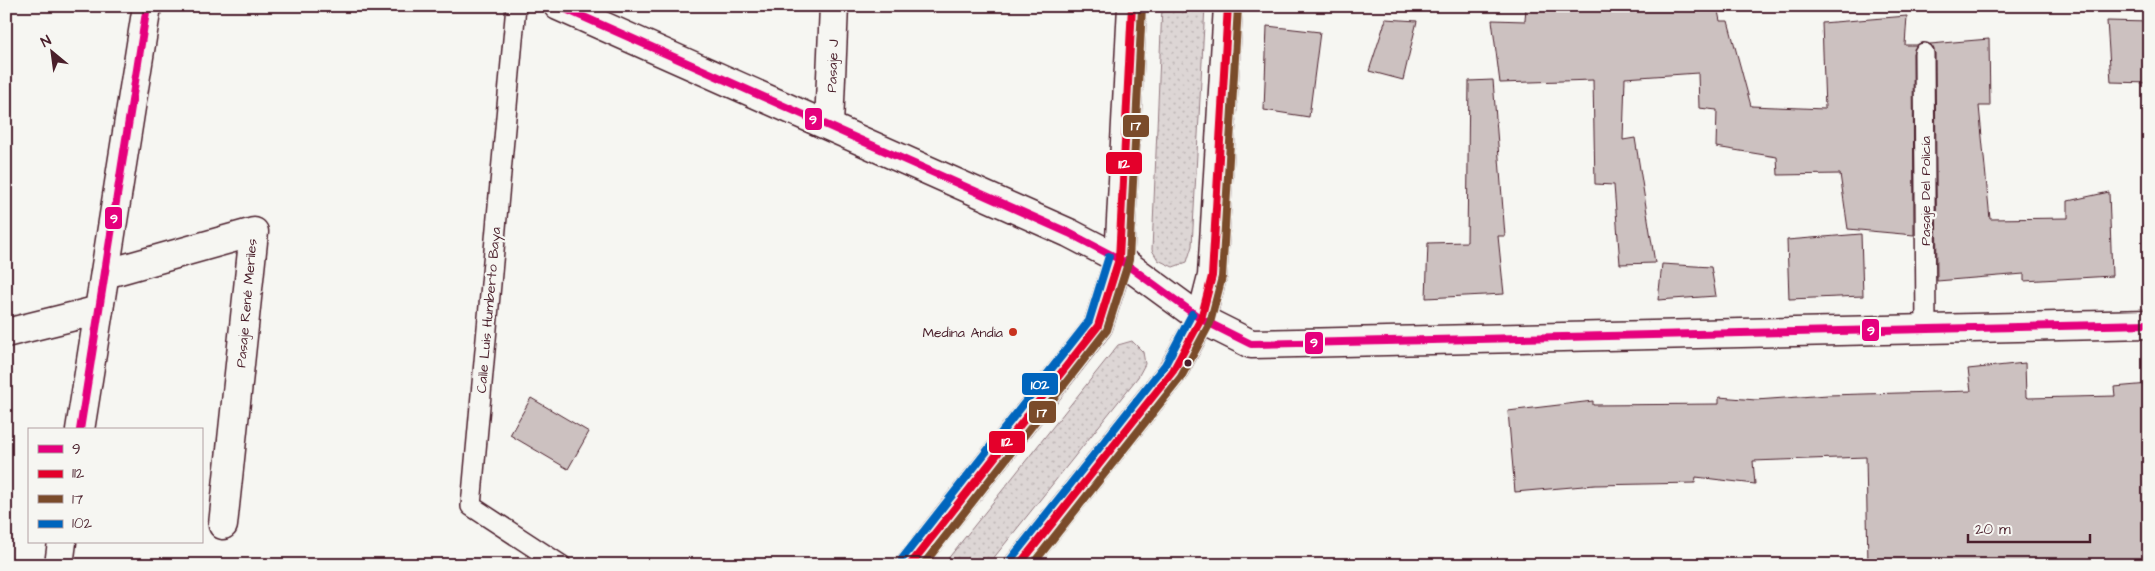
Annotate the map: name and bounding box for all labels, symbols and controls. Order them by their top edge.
north arrow [28,28,78,78]
text: N [37,31,55,52]
street label: Pasaje J [822,38,844,93]
line badge: 9 [804,107,823,131]
text: 9 [809,110,817,130]
line badge: 17 [1122,114,1150,138]
text: 17 [1131,116,1142,136]
street label: Pasaje Del Policía [1916,136,1936,246]
line badge: 112 [1105,151,1143,175]
text: 112 [1118,154,1131,174]
line badge: 9 [104,206,123,230]
text: 9 [110,209,118,229]
street label: Calle Luis Humberto Baya [472,226,506,394]
street label: Pasaje René Meriles [231,238,263,368]
line badge: 9 [1861,318,1880,342]
text: 9 [1867,321,1875,341]
place label: Medina Andia [922,323,1003,343]
marker: Medina Andia [1007,326,1019,338]
line badge: 9 [1304,331,1324,355]
text: 9 [1310,333,1318,353]
unlabelled marker [1183,358,1193,368]
line badge: 102 [1021,372,1059,396]
text: 102 [1031,375,1050,395]
line badge: 17 [1028,400,1057,424]
text: 17 [1037,403,1048,423]
legend [28,428,202,544]
line badge: 112 [988,430,1026,454]
text: 112 [1001,432,1014,452]
text: 9 [72,439,81,460]
text: 112 [72,463,85,484]
text: 17 [72,489,83,510]
scale bar [1968,511,2090,543]
text: 102 [72,513,92,534]
text: 20 m [1975,519,2011,540]

